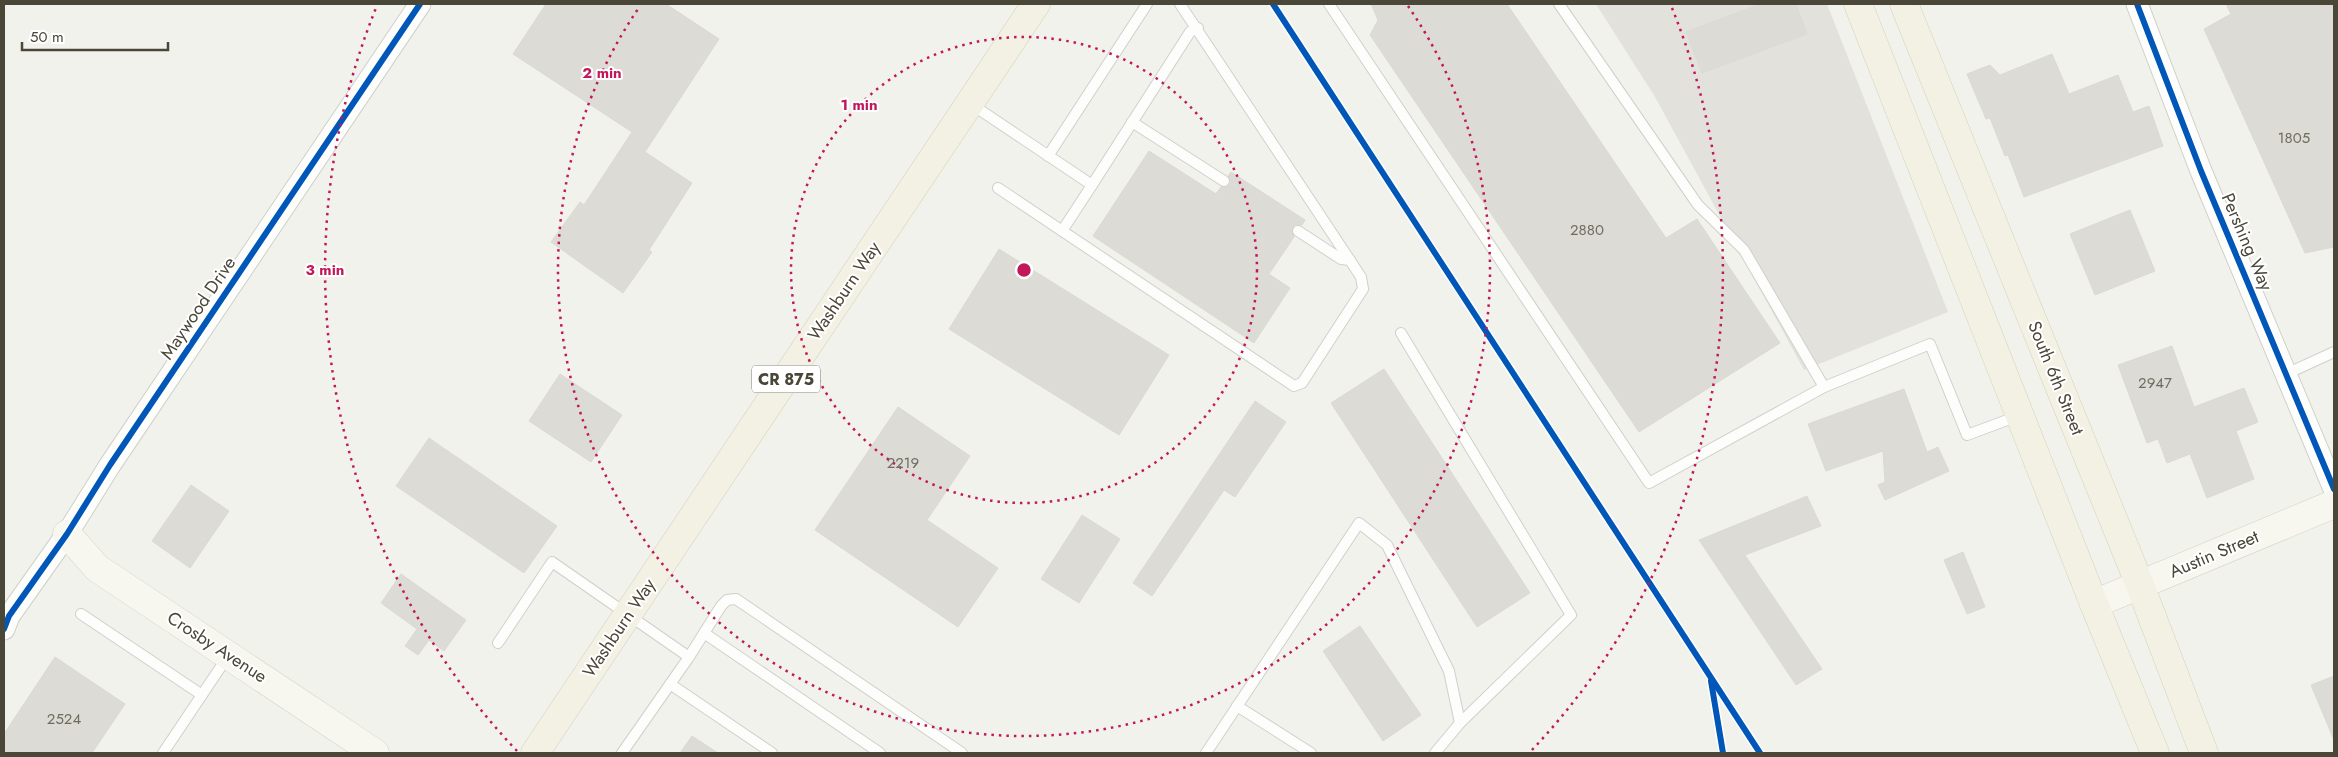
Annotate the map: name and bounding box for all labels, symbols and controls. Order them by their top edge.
scale bar [22,20,169,52]
text: 50 m [30,26,64,48]
text: 2 min [582,62,622,84]
text: 1 min [840,94,878,116]
house number: 1805 [2278,127,2310,149]
street label: Pershing Way [2215,189,2279,295]
house number: 2880 [1570,219,1604,241]
street label: Washburn Way [801,236,887,346]
street label: Maywood Drive [154,251,242,365]
text: 3 min [306,259,344,281]
centre of rings [1015,261,1033,279]
street label: South 6th Street [2021,317,2091,439]
road number: CR 875 [752,366,820,392]
house number: 2947 [2138,372,2172,394]
house number: 2219 [887,452,919,474]
street label: Austin Street [2165,523,2263,585]
street label: Washburn Way [576,573,662,683]
street label: Crosby Avenue [162,605,272,689]
house number: 2524 [47,708,81,730]

